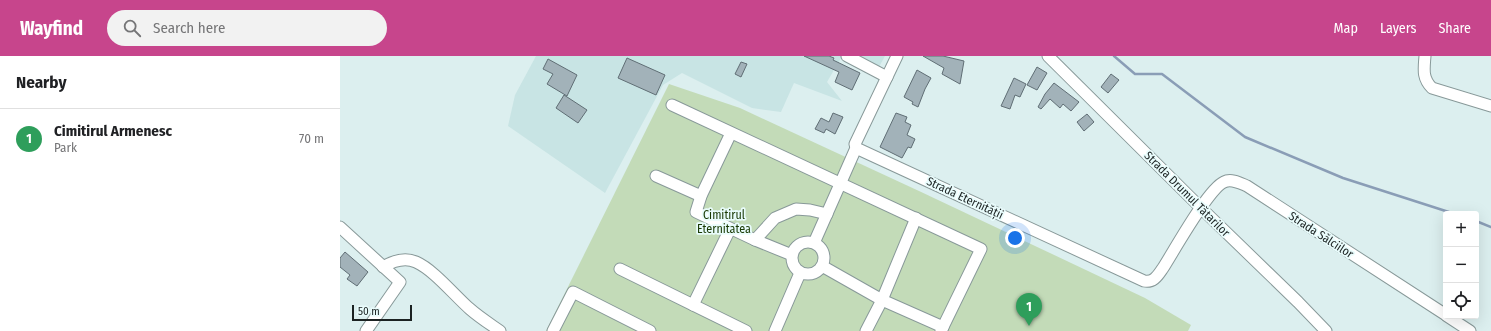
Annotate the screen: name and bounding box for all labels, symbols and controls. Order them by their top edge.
search box [107,10,387,46]
text: Wayfind [20,17,83,40]
icon: search [121,17,143,39]
text: Search here [153,19,225,37]
text: Map [1334,20,1358,37]
text: Layers [1380,20,1416,37]
text: Share [1438,20,1471,37]
text: Nearby [16,72,67,93]
text: Cimitirul Armenesc [54,122,172,140]
text: 1 [26,131,32,146]
text: 70 m [299,131,324,146]
text: Park [54,140,77,155]
street label: Strada Drumul Tătarilor [1141,148,1233,240]
street label: Strada Eternității [924,174,1006,223]
park label: Cimitirul Eternitatea [697,208,751,236]
street label: Strada Sălciilor [1286,209,1357,262]
map controls [1443,211,1479,319]
button: + [1443,211,1479,247]
your location [1005,228,1025,248]
button: − [1443,247,1479,283]
button: locate [1443,283,1479,319]
pin: 1 [1016,293,1042,326]
scale bar [352,303,412,322]
text: 50 m [358,305,380,318]

